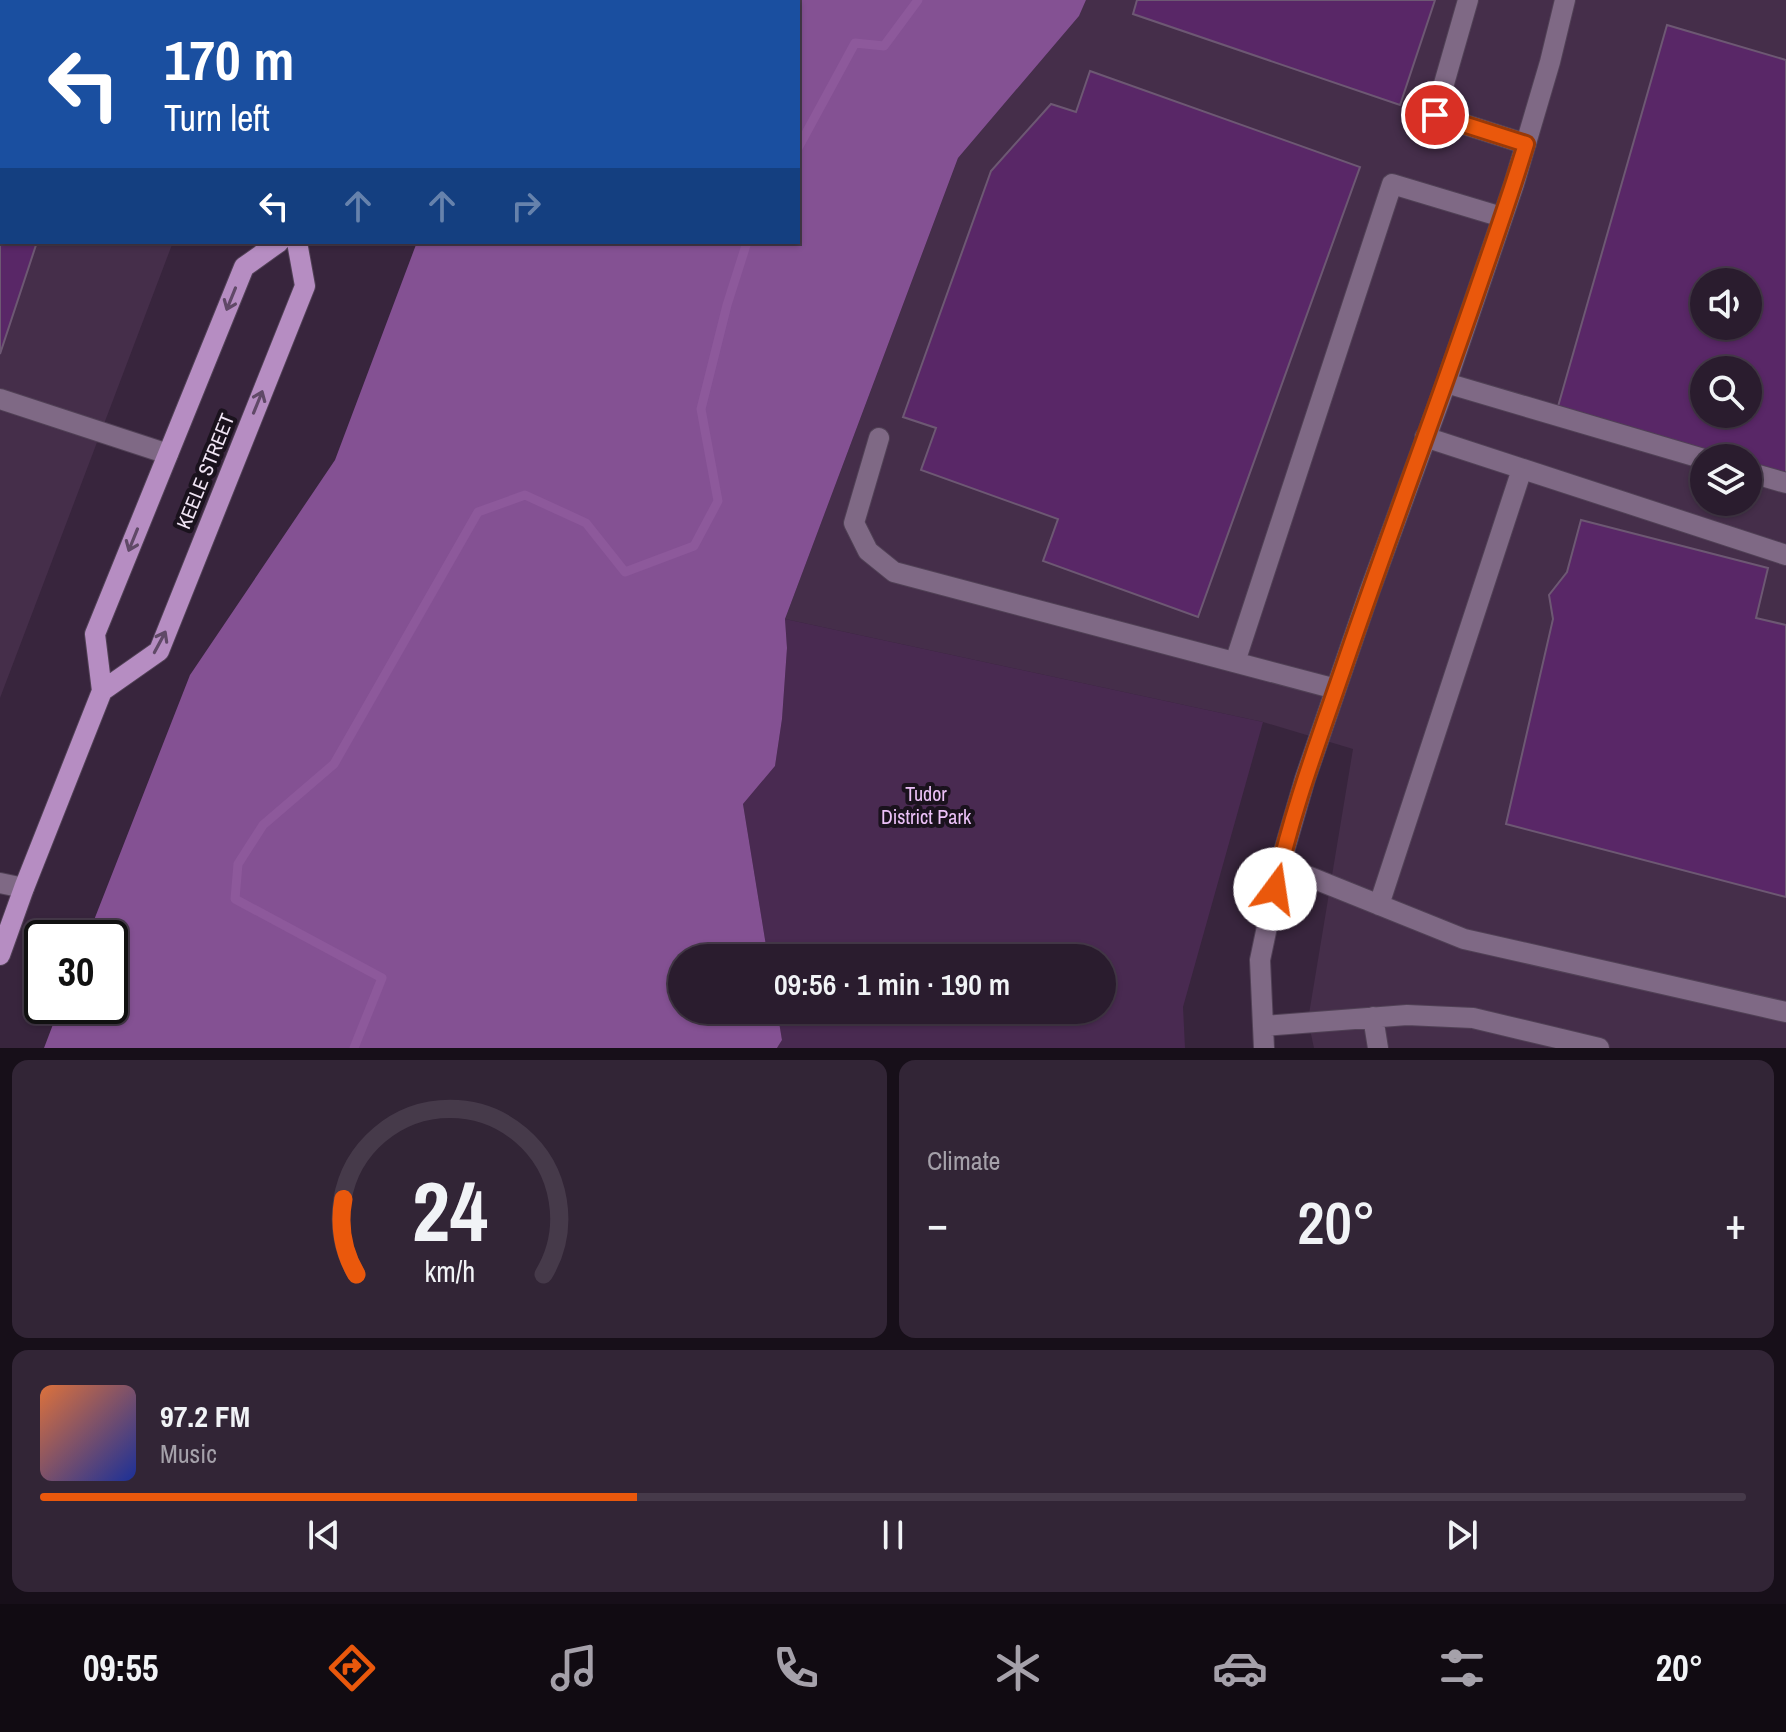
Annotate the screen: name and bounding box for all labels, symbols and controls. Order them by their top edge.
text: 170 m [164,22,294,97]
icon: left [32,32,136,136]
pin [1401,81,1469,149]
icon: arrive [1413,93,1457,137]
text: Turn left [164,94,270,142]
icon: left [252,184,296,228]
icon: ahead [336,184,380,228]
icon: ahead [420,184,464,228]
icon: right [504,184,548,228]
map controls [1690,268,1762,516]
button: sound [1690,268,1762,340]
one-way arrow [223,286,237,311]
button: search [1690,356,1762,428]
one-way arrow [252,390,267,415]
street label: KEELE STREET [170,409,240,533]
button: layers [1690,444,1762,516]
one-way arrow [125,527,139,552]
one-way arrow [153,631,169,654]
park label: Tudor District Park [881,780,972,830]
position arrow [1233,847,1317,931]
speed limit sign: 30 [24,920,128,1024]
text: 09:56 · 1 min · 190 m [774,964,1010,1004]
text: Climate [927,1143,1000,1178]
text: 24 [412,1155,487,1267]
text: 20° [1297,1182,1376,1263]
text: − [927,1193,948,1253]
text: + [1725,1193,1746,1253]
text: km/h [424,1252,475,1291]
text: 97.2 FM [160,1396,250,1436]
text: Music [160,1436,217,1471]
icon: previous [302,1513,346,1557]
icon: pause [871,1513,915,1557]
icon: next [1440,1513,1484,1557]
icon: directions [324,1640,380,1696]
icon: music [546,1640,602,1696]
icon: phone [768,1640,824,1696]
icon: climate [990,1640,1046,1696]
icon: car [1212,1640,1268,1696]
icon: filters [1434,1640,1490,1696]
text: 09:55 [83,1644,158,1692]
text: 20° [1656,1644,1703,1692]

